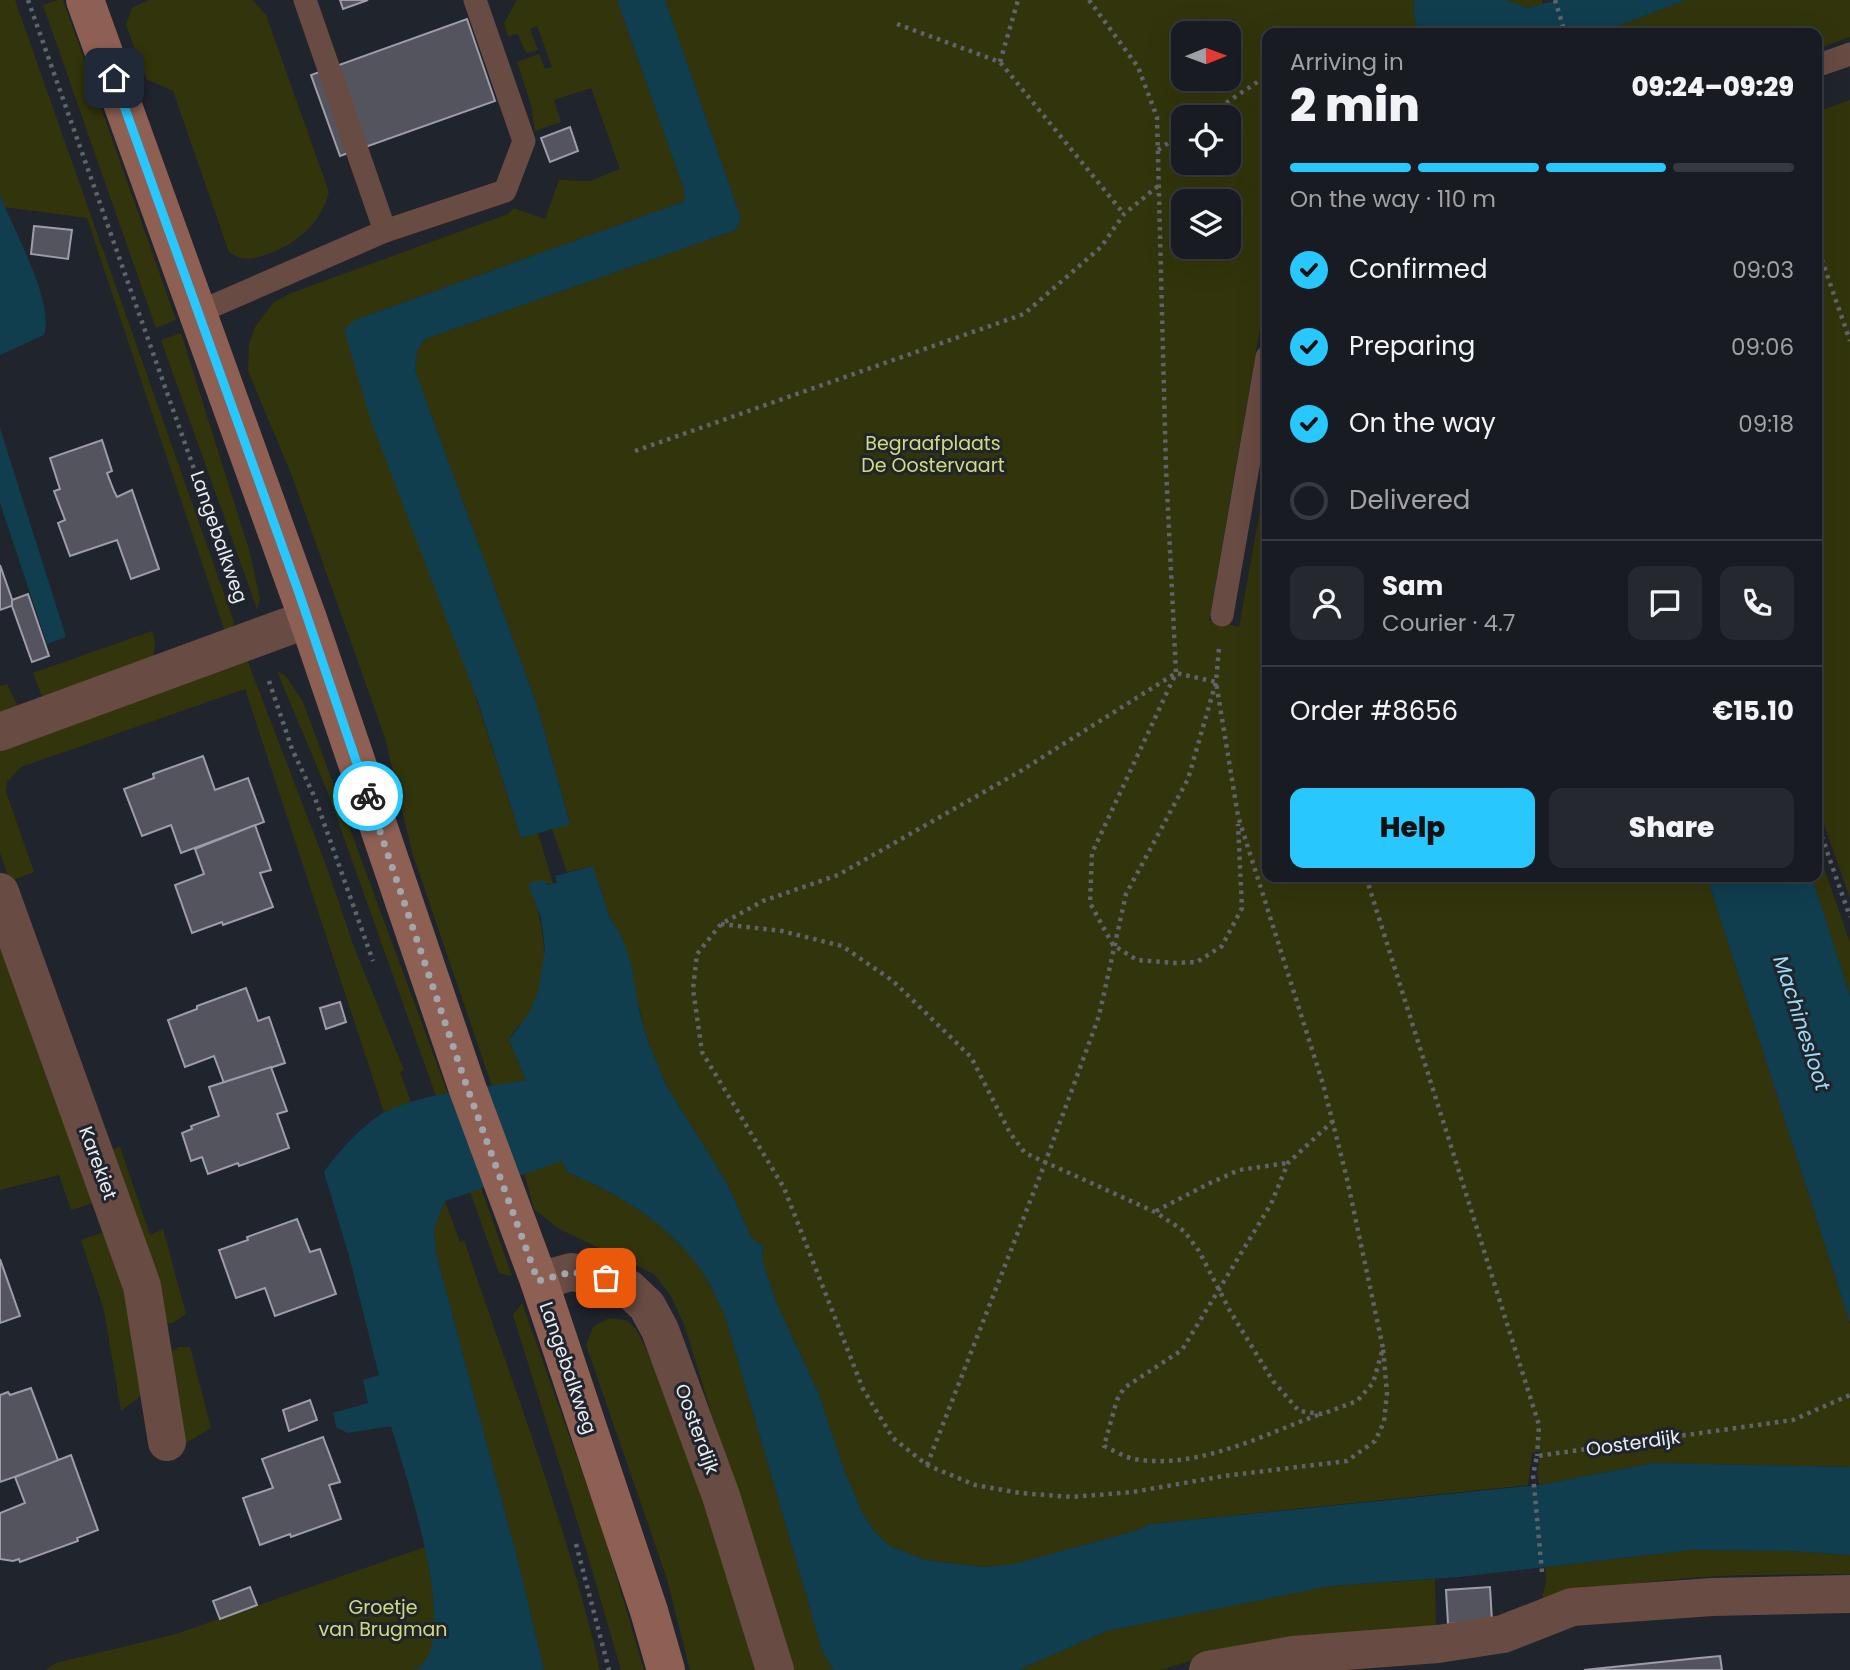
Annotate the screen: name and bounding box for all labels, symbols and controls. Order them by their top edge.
north arrow [1171,21,1241,91]
map controls [1171,21,1241,259]
text: Arriving in [1290,46,1404,78]
pin [84,48,144,108]
icon: home [95,59,133,97]
text: 09:24–09:29 [1631,69,1794,105]
text: 2 min [1290,73,1420,137]
button: locate [1171,105,1241,175]
text: On the way · 110 m [1290,183,1496,215]
button: layers [1171,189,1241,259]
icon: check [1290,251,1328,289]
text: Confirmed [1349,251,1487,287]
text: 09:03 [1732,254,1794,286]
icon: check [1290,328,1328,366]
text: Preparing [1349,328,1475,364]
text: 09:06 [1731,331,1794,363]
icon: check [1290,405,1328,443]
text: On the way [1349,405,1496,441]
text: 09:18 [1738,408,1794,440]
park label: Begraafplaats De Oostervaart [861,430,1005,479]
street label: Langebalkweg [184,467,254,607]
text: Delivered [1349,482,1470,518]
button: person [1290,566,1364,640]
button: chat [1628,566,1702,640]
button: phone [1720,566,1794,640]
text: Sam [1382,568,1443,604]
text: Courier · 4.7 [1382,607,1515,639]
text: Order #8656 [1290,693,1458,729]
text: €15.10 [1713,693,1794,729]
courier [333,761,403,831]
icon: bike [349,777,387,815]
button: Help [1290,788,1535,868]
button: Share [1549,788,1794,868]
water label: Machinesloot [1766,952,1838,1095]
street label: Karekiet [72,1123,124,1204]
pin [576,1248,636,1308]
icon: bag [587,1259,625,1297]
street label: Langebalkweg [533,1298,603,1438]
street label: Oosterdijk [668,1380,726,1478]
street label: Oosterdijk [1584,1423,1682,1463]
park label: Groetje van Brugman [318,1594,448,1643]

